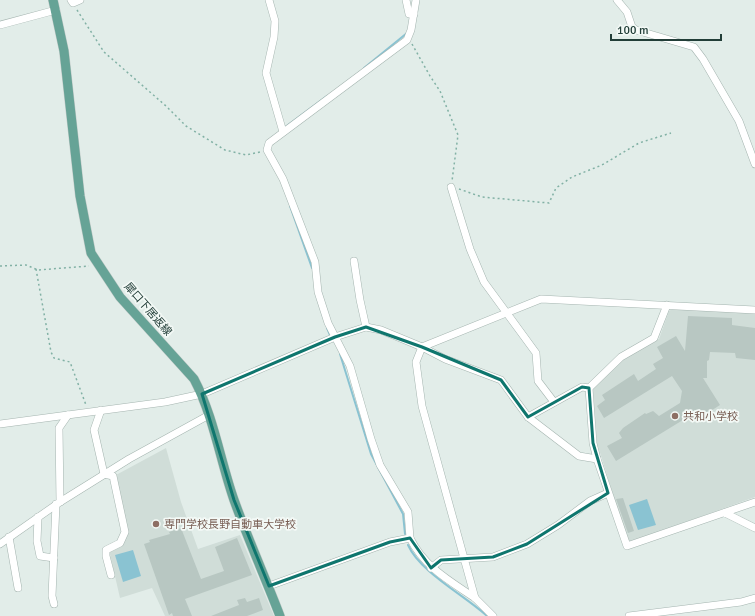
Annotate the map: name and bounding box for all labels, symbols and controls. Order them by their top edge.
scale bar [611,16,721,42]
text: 100 m [617,23,649,38]
street label: 犀口下居返線 [121,280,175,338]
place label: 共和小学校 [683,410,738,423]
marker: 共和小学校 [670,411,680,421]
place label: 専門学校長野自動車大学校 [164,518,296,531]
marker: 専門学校長野自動車大学校 [151,519,161,529]

